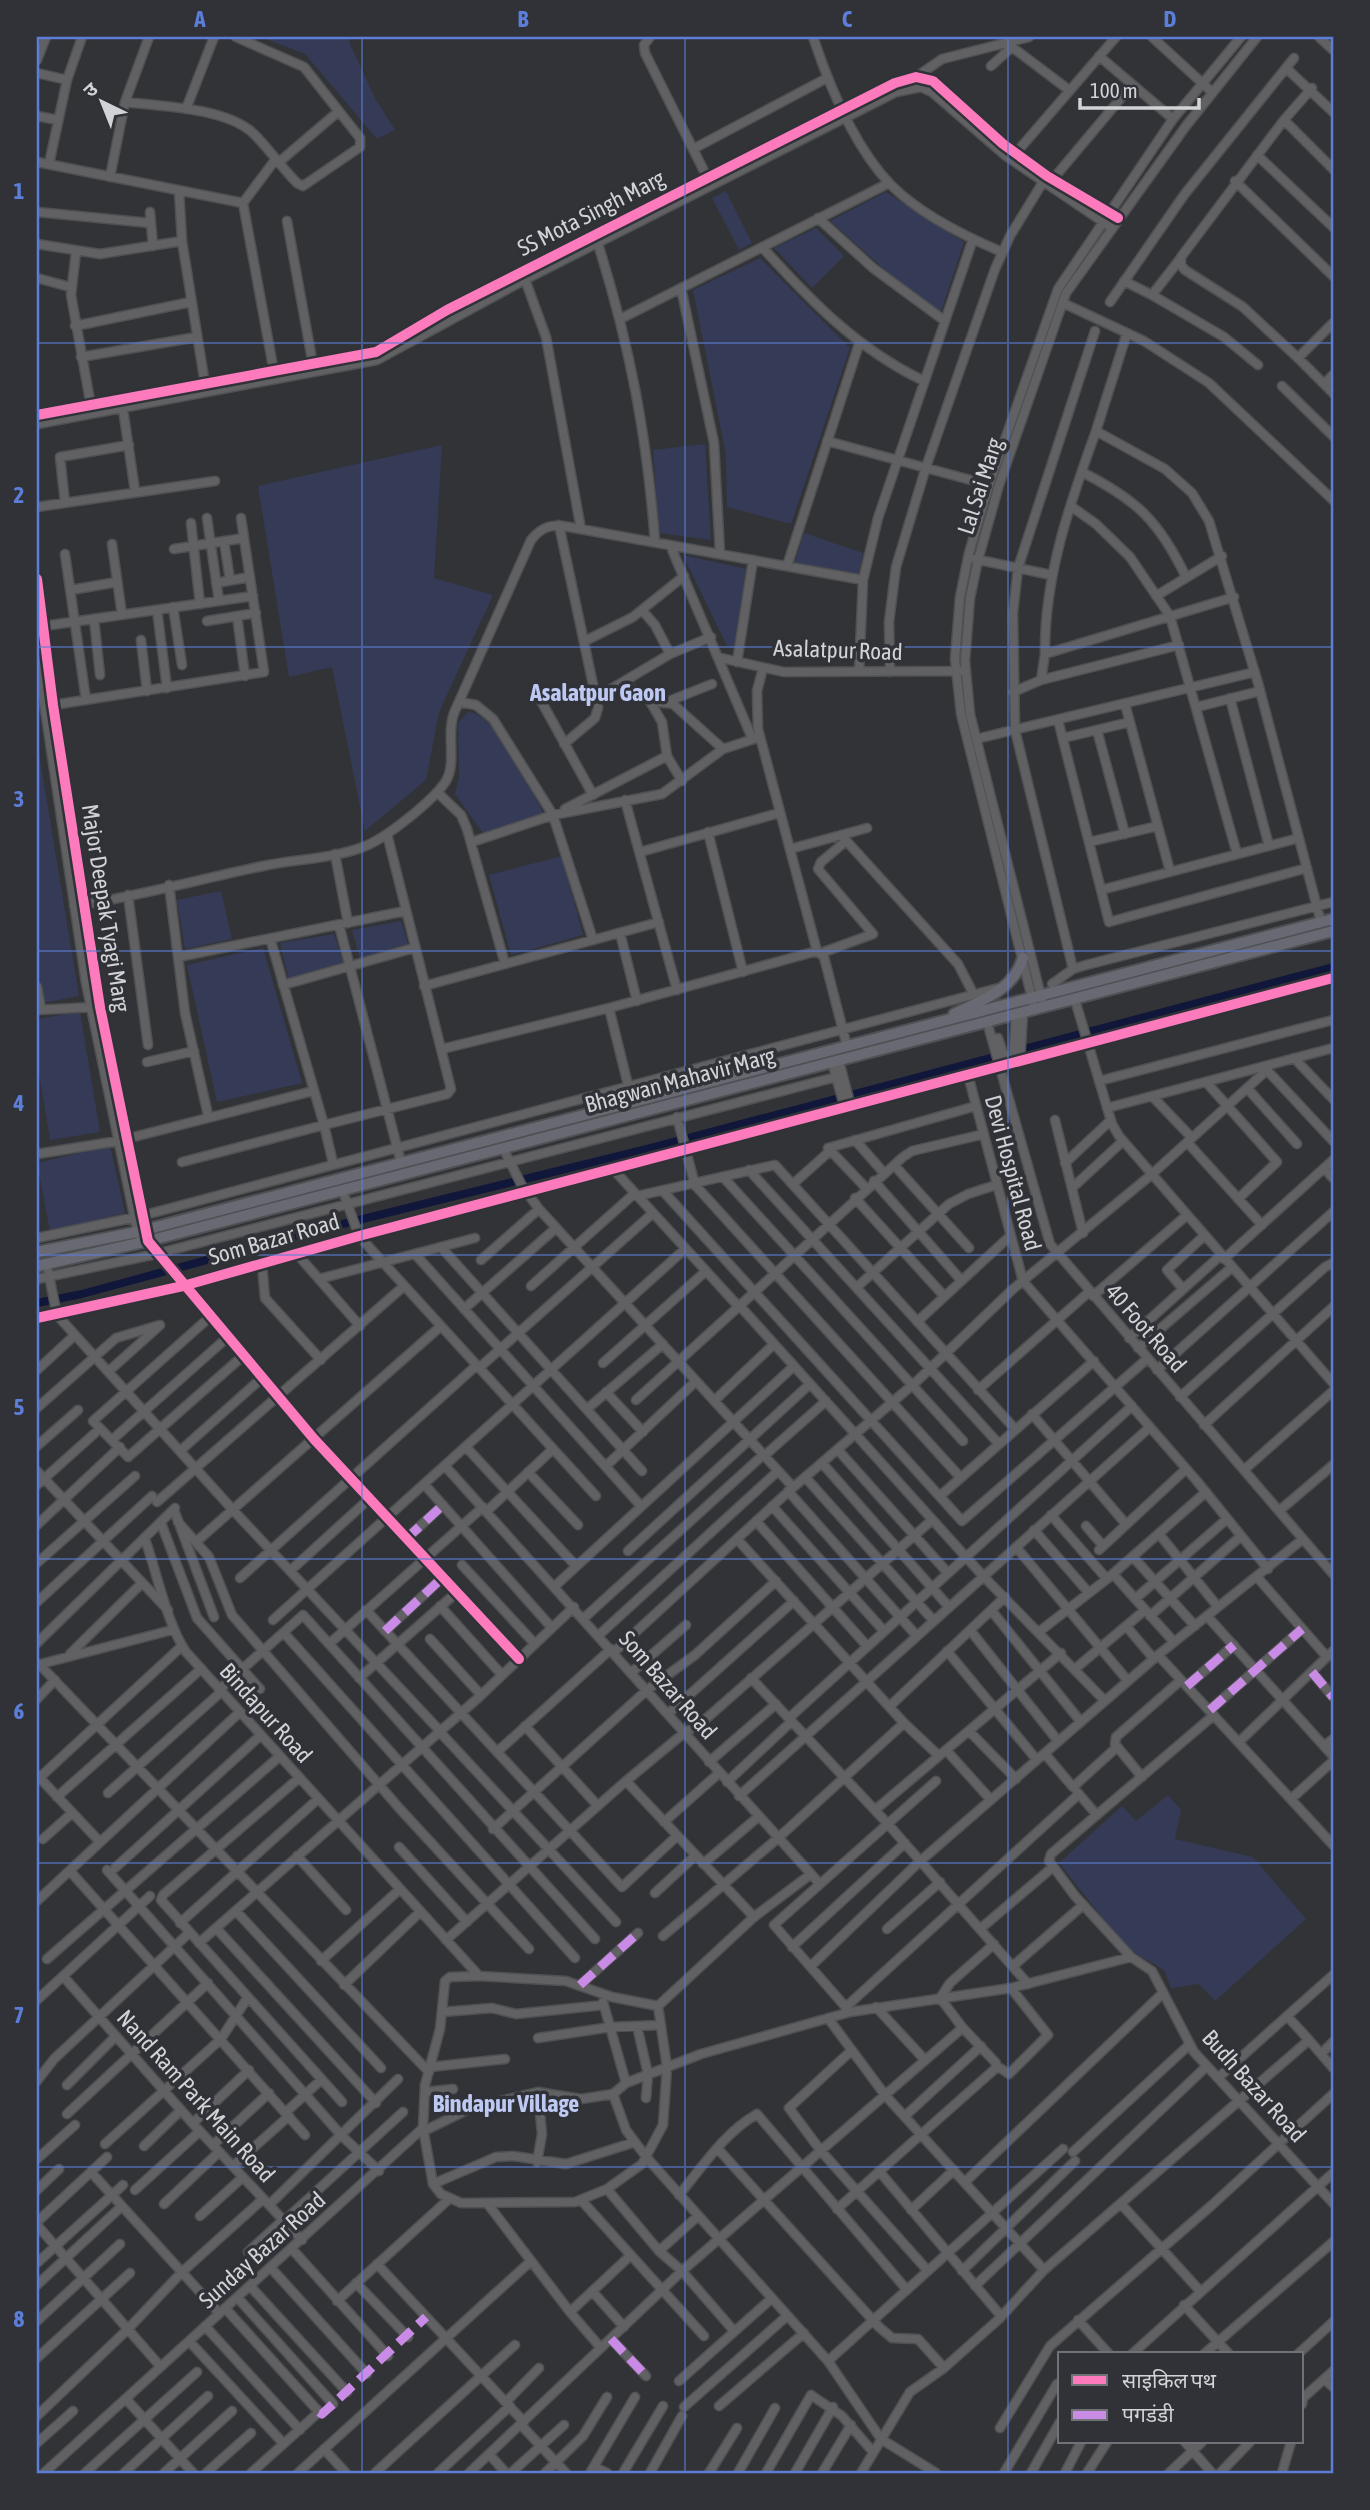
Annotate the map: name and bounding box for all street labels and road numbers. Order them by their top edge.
street label: SS Mota Singh Marg [513,165,669,261]
street label: Lal Sai Marg [952,434,1008,537]
street label: Asalatpur Road [773,635,903,665]
street label: Major Deepak Tyagi Marg [77,802,135,1014]
street label: Bhagwan Mahavir Marg [582,1042,778,1118]
street label: Devi Hospital Road [980,1092,1046,1254]
street label: Som Bazar Road [206,1208,342,1270]
street label: 40 Foot Road [1100,1278,1192,1378]
street label: Som Bazar Road [614,1626,722,1744]
street label: Bindapur Road [215,1658,317,1768]
street label: Nand Ram Park Main Road [112,2005,280,2187]
street label: Budh Bazar Road [1197,2025,1311,2147]
street label: Sunday Bazar Road [194,2187,330,2313]

